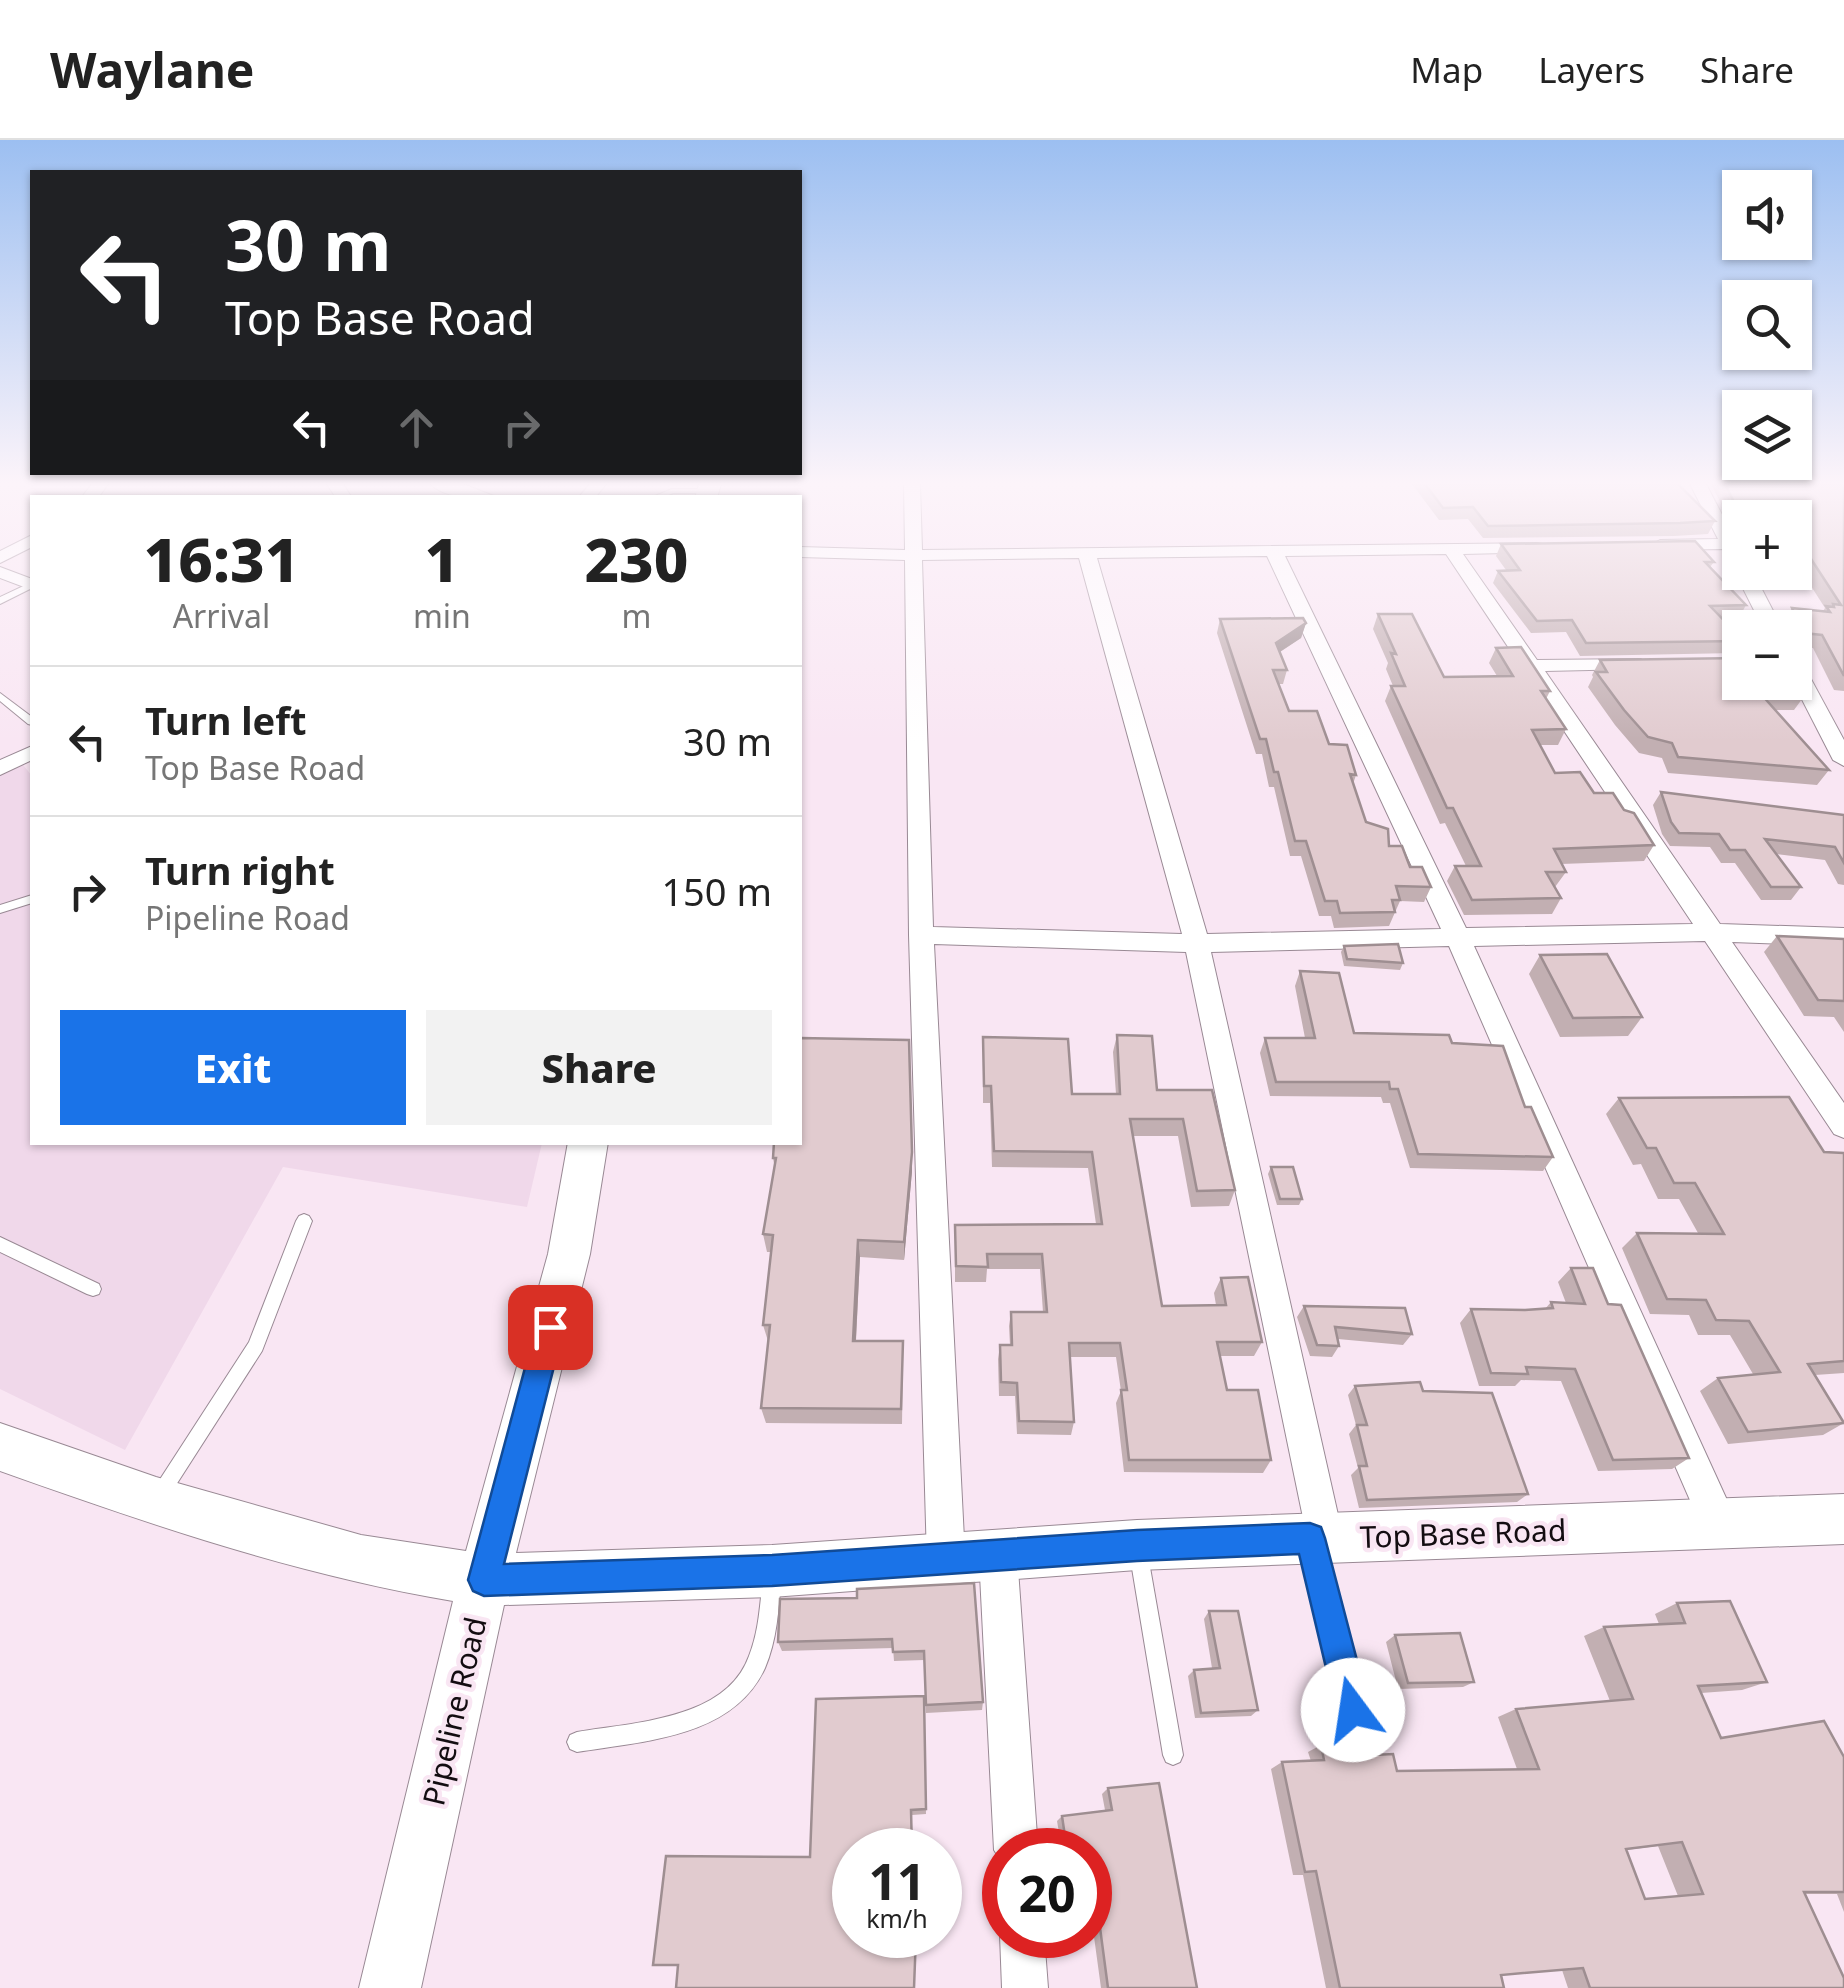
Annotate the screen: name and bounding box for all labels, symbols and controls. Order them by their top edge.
text: Waylane [50,37,255,102]
text: Map [1410,46,1483,93]
text: Layers [1538,46,1645,93]
text: Share [1700,46,1794,93]
map controls [1722,170,1812,700]
button: sound [1722,170,1812,260]
text: 30 m [225,196,392,292]
icon: left [60,210,190,340]
button: search [1722,280,1812,370]
text: Top Base Road [225,287,535,348]
button: layers [1722,390,1812,480]
icon: left [284,400,339,455]
icon: ahead [389,400,444,455]
icon: right [494,400,549,455]
button: + [1722,500,1812,590]
text: 16:31 [144,518,299,600]
text: 1 [425,518,459,600]
text: 230 [584,518,688,600]
text: Arrival [173,594,270,637]
text: min [413,594,471,637]
text: m [621,594,651,637]
button: − [1722,610,1812,700]
text: Turn left [145,694,307,746]
icon: left [60,714,115,769]
text: 30 m [683,715,772,767]
text: Top Base Road [145,746,365,789]
text: Turn right [145,844,335,896]
icon: right [60,864,115,919]
text: 150 m [661,865,772,917]
text: Pipeline Road [145,896,350,939]
button: Exit [60,1010,406,1125]
button: Share [426,1010,772,1125]
pin [508,1285,593,1370]
icon: arrive [523,1300,578,1355]
street label: Top Base Road [1359,1509,1567,1557]
street label: Pipeline Road [412,1613,496,1809]
position arrow [1301,1658,1405,1762]
speed limit sign: 20 [982,1828,1112,1958]
text: 11 [868,1847,926,1915]
text: km/h [866,1901,928,1935]

